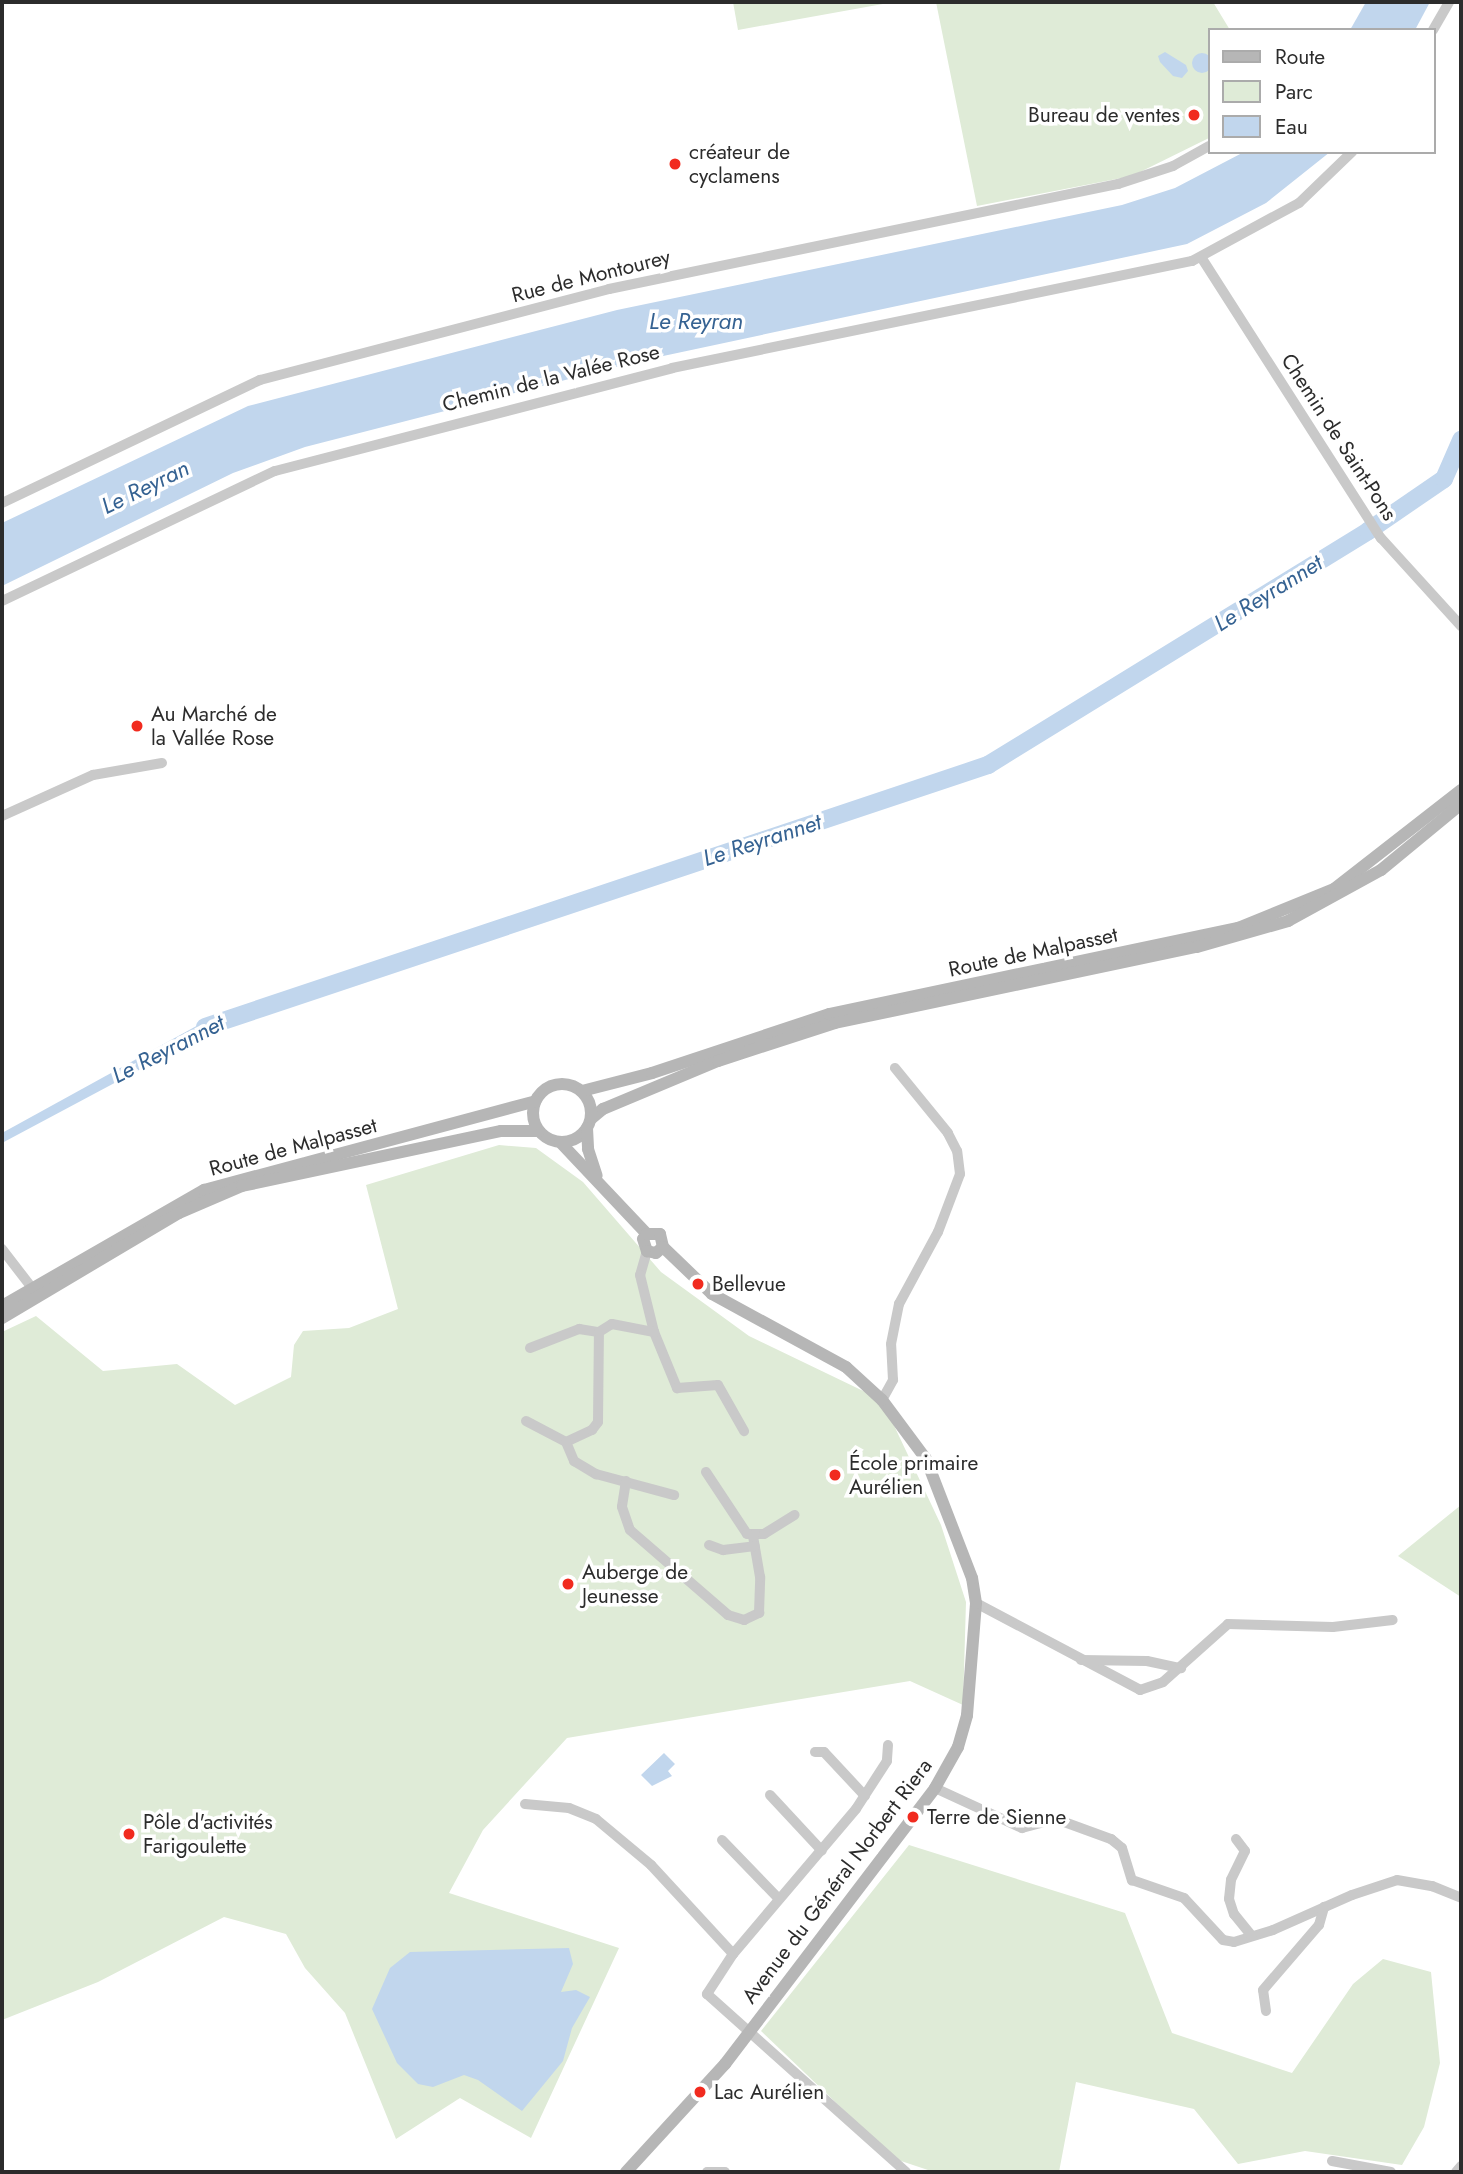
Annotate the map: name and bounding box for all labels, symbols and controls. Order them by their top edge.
legend [1208,28,1435,154]
text: Route [1275,42,1325,72]
text: Parc [1275,77,1313,107]
place label: Bureau de ventes [1028,102,1180,128]
marker: Bureau de ventes [1186,107,1202,123]
text: Eau [1275,112,1308,142]
place label: créateur de cyclamens [689,139,790,189]
marker: créateur de cyclamens [667,156,683,172]
street label: Rue de Montourey [509,244,673,308]
water label: Le Reyran [649,307,743,335]
street label: Chemin de la Valée Rose [440,339,662,417]
street label: Chemin de Saint-Pons [1276,349,1402,525]
water label: Le Reyran [97,454,193,520]
water label: Le Reyrannet [1209,549,1327,637]
place label: Au Marché de la Vallée Rose [151,701,277,751]
marker: Au Marché de la Vallée Rose [129,718,145,734]
water label: Le Reyrannet [699,808,825,872]
street label: Route de Malpasset [946,922,1120,982]
water label: Le Reyrannet [107,1009,229,1089]
street label: Route de Malpasset [207,1113,379,1181]
place label: Bellevue [712,1271,786,1297]
marker: Bellevue [690,1276,706,1292]
place label: École primaire Aurélien [849,1450,978,1500]
marker: École primaire Aurélien [827,1467,843,1483]
place label: Auberge de Jeunesse [582,1559,688,1609]
marker: Auberge de Jeunesse [560,1576,576,1592]
street label: Avenue du Général Norbert Riera [737,1754,937,2008]
place label: Terre de Sienne [927,1804,1066,1830]
place label: Pôle d'activités Farigoulette [143,1809,273,1859]
marker: Terre de Sienne [905,1809,921,1825]
marker: Pôle d'activités Farigoulette [121,1826,137,1842]
place label: Lac Aurélien [714,2079,824,2105]
marker: Lac Aurélien [692,2084,708,2100]

